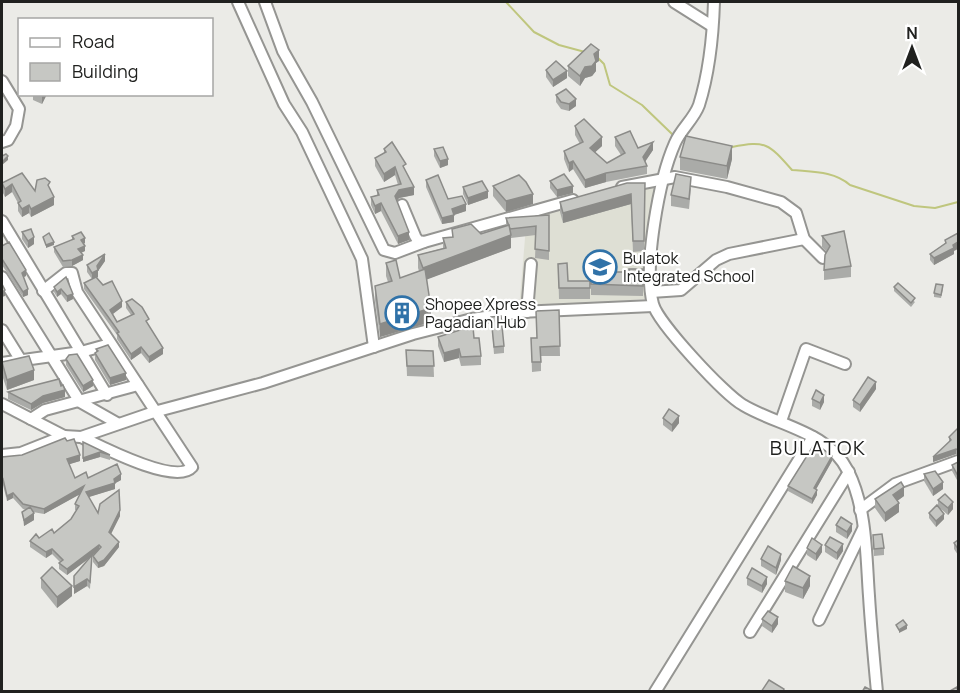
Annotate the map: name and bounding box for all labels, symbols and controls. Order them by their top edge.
legend [18,18,213,96]
north arrow [882,18,942,78]
text: N [906,22,918,44]
text: Road [72,29,115,53]
text: Building [72,59,138,83]
place label: Bulatok Integrated School [623,247,755,287]
school or university icon: Bulatok Integrated School [582,249,618,285]
place label: Shopee Xpress Pagadian Hub [425,293,536,333]
building icon: Shopee Xpress Pagadian Hub [384,295,420,331]
district label: BULATOK [770,434,866,461]

